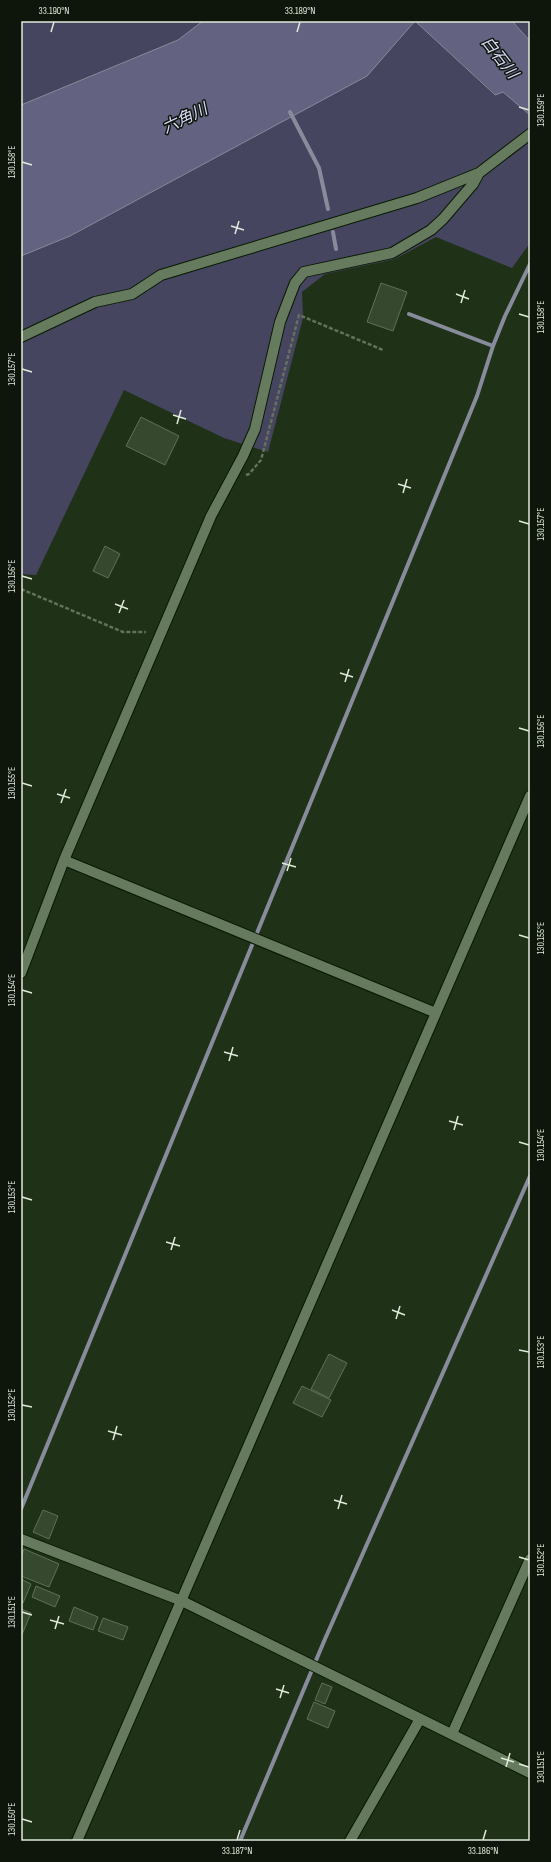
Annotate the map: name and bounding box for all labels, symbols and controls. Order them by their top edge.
text: 33.190°N [39,5,69,17]
text: 33.189°N [285,5,315,17]
water label: 白石川 [477,33,522,84]
text: 130.159°E [535,94,547,126]
water label: 六角川 [159,99,213,138]
text: 130.158°E [6,146,18,178]
text: 130.158°E [535,301,547,333]
text: 130.157°E [6,353,18,385]
text: 130.157°E [535,508,547,540]
text: 130.156°E [6,560,18,592]
text: 130.156°E [535,715,547,747]
text: 130.155°E [6,767,18,799]
text: 130.155°E [535,922,547,954]
text: 130.154°E [6,974,18,1006]
text: 130.154°E [535,1129,547,1161]
text: 130.153°E [6,1181,18,1213]
text: 130.153°E [535,1336,547,1368]
text: 130.152°E [6,1389,18,1421]
text: 130.152°E [535,1544,547,1576]
text: 130.151°E [6,1596,18,1628]
text: 130.151°E [535,1751,547,1783]
text: 130.150°E [6,1803,18,1835]
text: 33.187°N [222,1845,252,1857]
text: 33.186°N [468,1845,498,1857]

